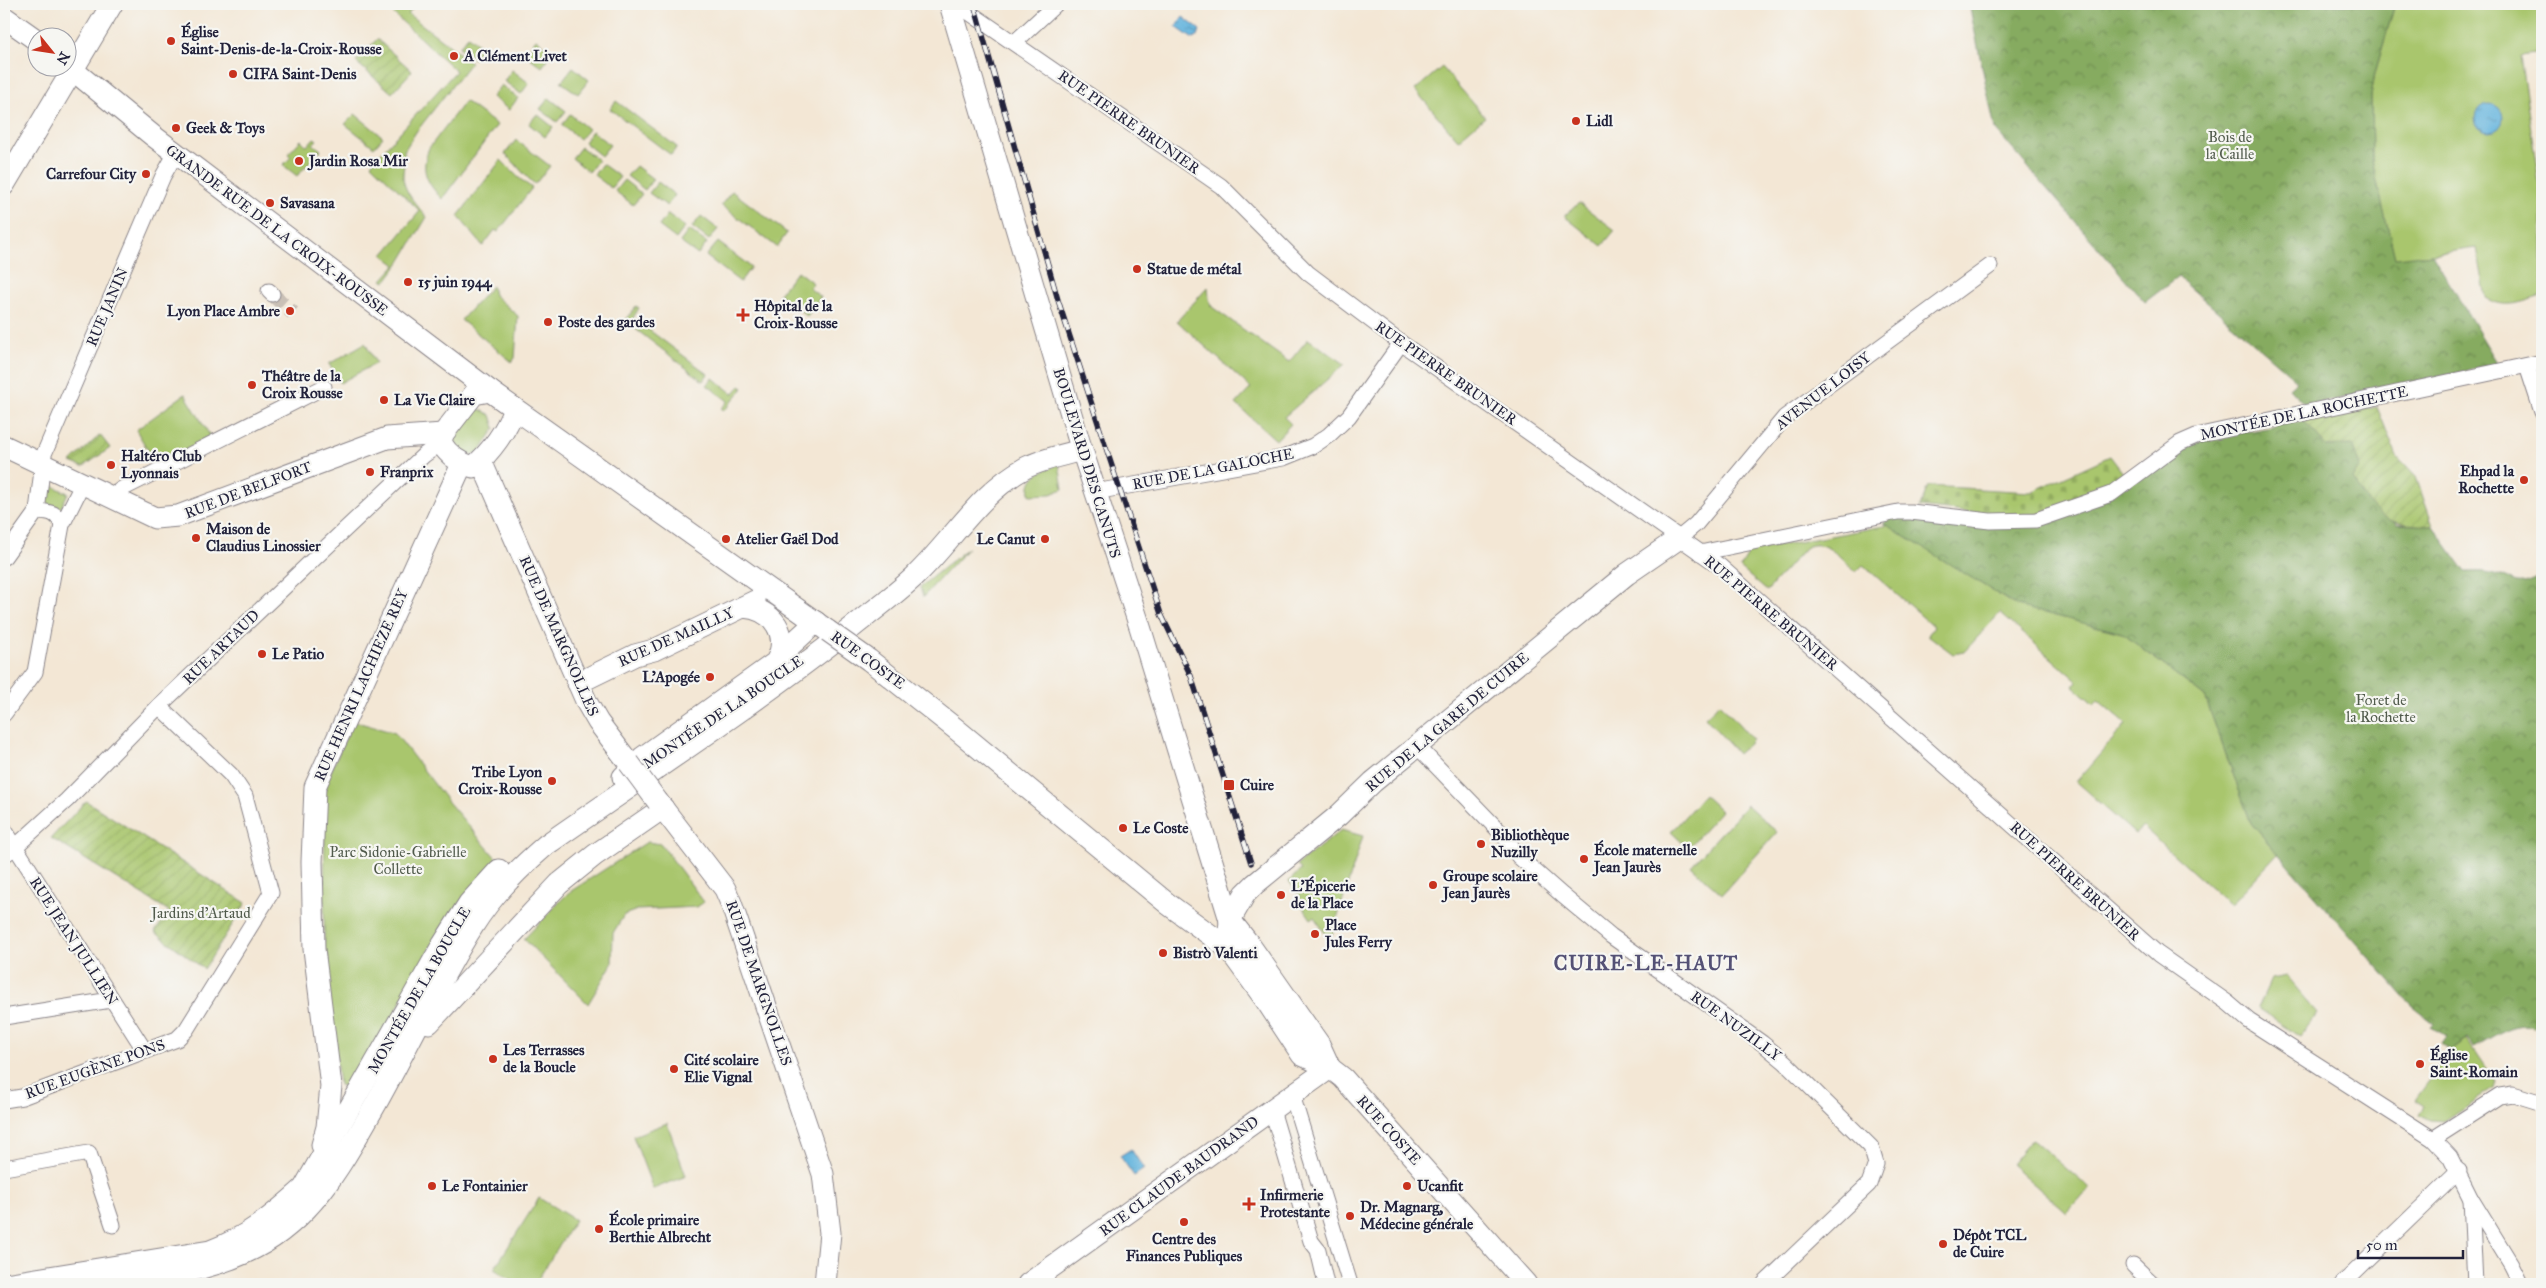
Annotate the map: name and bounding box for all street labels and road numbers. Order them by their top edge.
street label: RUE PIERRE BRUNIER [1055,66,1204,178]
street label: GRANDE RUE DE LA CROIX-ROUSSE [162,141,392,320]
street label: RUE JANIN [82,265,133,349]
street label: RUE PIERRE BRUNIER [1372,317,1521,429]
street label: AVENUE LOISY [1771,348,1874,434]
street label: BOULEVARD DES CANUTS [1049,366,1125,560]
street label: MONTÉE DE LA ROCHETTE [2198,381,2410,444]
street label: RUE DE LA GALOCHE [1131,444,1295,493]
street label: RUE DE BELFORT [182,457,314,523]
street label: RUE PIERRE BRUNIER [1701,552,1842,674]
street label: RUE DE MARGNOLLES [515,553,603,719]
street label: RUE HENRI LACHIEZE REY [310,586,412,784]
street label: RUE DE MAILLY [615,603,737,671]
street label: RUE ARTAUD [179,606,263,688]
street label: RUE COSTE [827,627,909,693]
street label: RUE DE LA GARE DE CUIRE [1362,648,1532,796]
street label: MONTÉE DE LA BOUCLE [639,651,807,772]
street label: RUE PIERRE BRUNIER [2006,818,2144,944]
street label: RUE JEAN JULLIEN [25,874,122,1009]
street label: RUE DE MARGNOLLES [722,898,796,1068]
street label: MONTÉE DE LA BOUCLE [363,903,474,1077]
street label: RUE NUZILLY [1687,987,1785,1065]
street label: RUE EUGÈNE PONS [22,1034,167,1103]
street label: RUE COSTE [1353,1092,1425,1169]
street label: RUE CLAUDE BAUDRAND [1096,1112,1262,1240]

